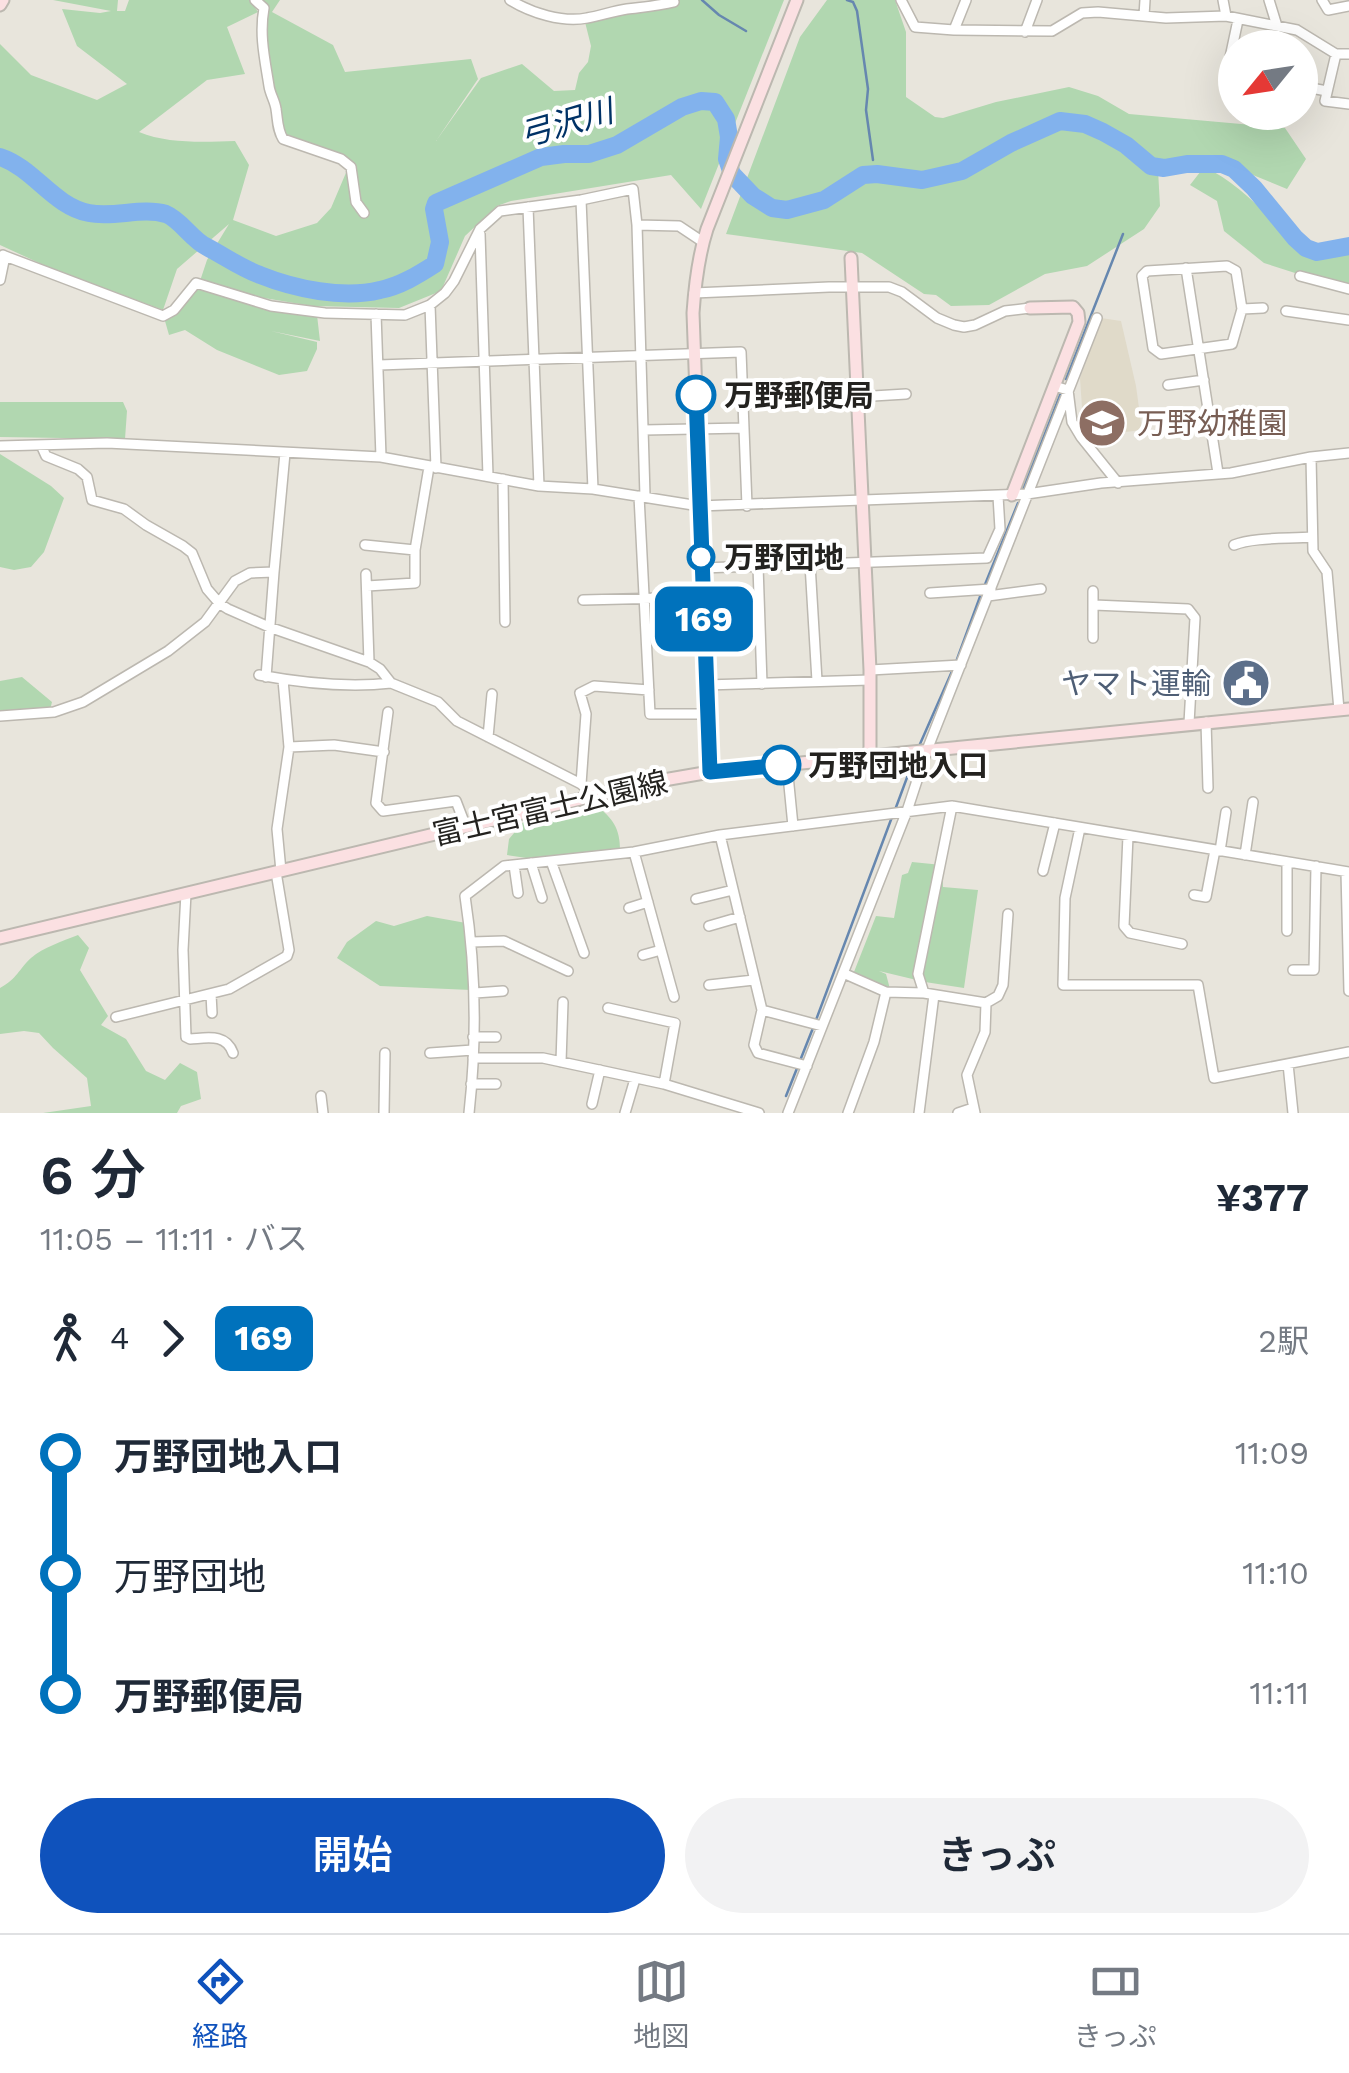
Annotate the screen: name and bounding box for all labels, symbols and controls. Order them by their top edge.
north arrow [1218,30,1318,130]
map controls [1218,30,1318,130]
water label: 弓沢川 [515,91,620,154]
marker: 万野郵便局 [677,376,715,414]
place label: 万野郵便局 [724,378,874,413]
school or university icon: 万野幼稚園 [1076,397,1128,449]
place label: 万野幼稚園 [1137,406,1287,441]
place label: 万野団地 [724,540,844,575]
marker: 万野団地 [688,544,714,570]
line badge: 169 [646,586,762,652]
text: 169 [675,598,733,640]
public building icon: ヤマト運輸 [1220,657,1272,709]
place label: ヤマト運輸 [1061,666,1211,701]
marker: 万野団地入口 [762,746,800,784]
place label: 万野団地入口 [808,748,988,783]
street label: 富士宮富士公園線 [429,764,671,852]
text: 6 分 [40,1143,146,1207]
text: ¥377 [1216,1176,1309,1220]
text: 11:05 – 11:11 · バス [40,1220,308,1258]
icon: walk [40,1311,95,1366]
icon: forward [145,1311,200,1366]
text: 169 [235,1317,293,1359]
text: 4 [110,1319,130,1357]
text: 2駅 [1258,1322,1309,1360]
text: 11:09 [1235,1434,1309,1472]
text: 万野団地入口 [114,1435,342,1479]
text: 11:10 [1242,1554,1309,1592]
text: 万野団地 [114,1555,266,1599]
text: 11:11 [1250,1674,1309,1712]
text: 万野郵便局 [114,1675,304,1719]
button: 開始 [40,1798,665,1913]
button: きっぷ [685,1798,1309,1913]
tab: 経路 [192,1954,248,2054]
tab: 地図 [633,1954,689,2054]
tab: きっぷ [1074,1954,1157,2054]

